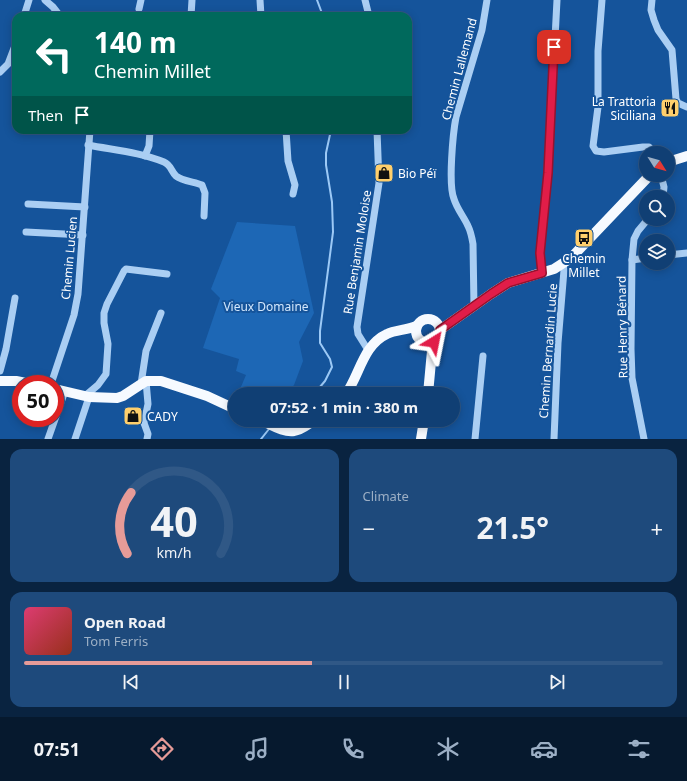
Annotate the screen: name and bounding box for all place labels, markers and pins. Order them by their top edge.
pin [537,30,571,64]
place label: La Trattoria Siciliana [592,93,656,124]
restaurant icon: La Trattoria Siciliana [659,97,681,119]
shop icon: Bio Péï [373,162,395,184]
place label: Bio Péï [398,165,437,182]
bus stop icon: Chemin Millet [573,227,595,249]
place label: Chemin Millet [562,250,606,281]
shop icon: CADY [122,405,144,427]
place label: CADY [147,408,178,425]

